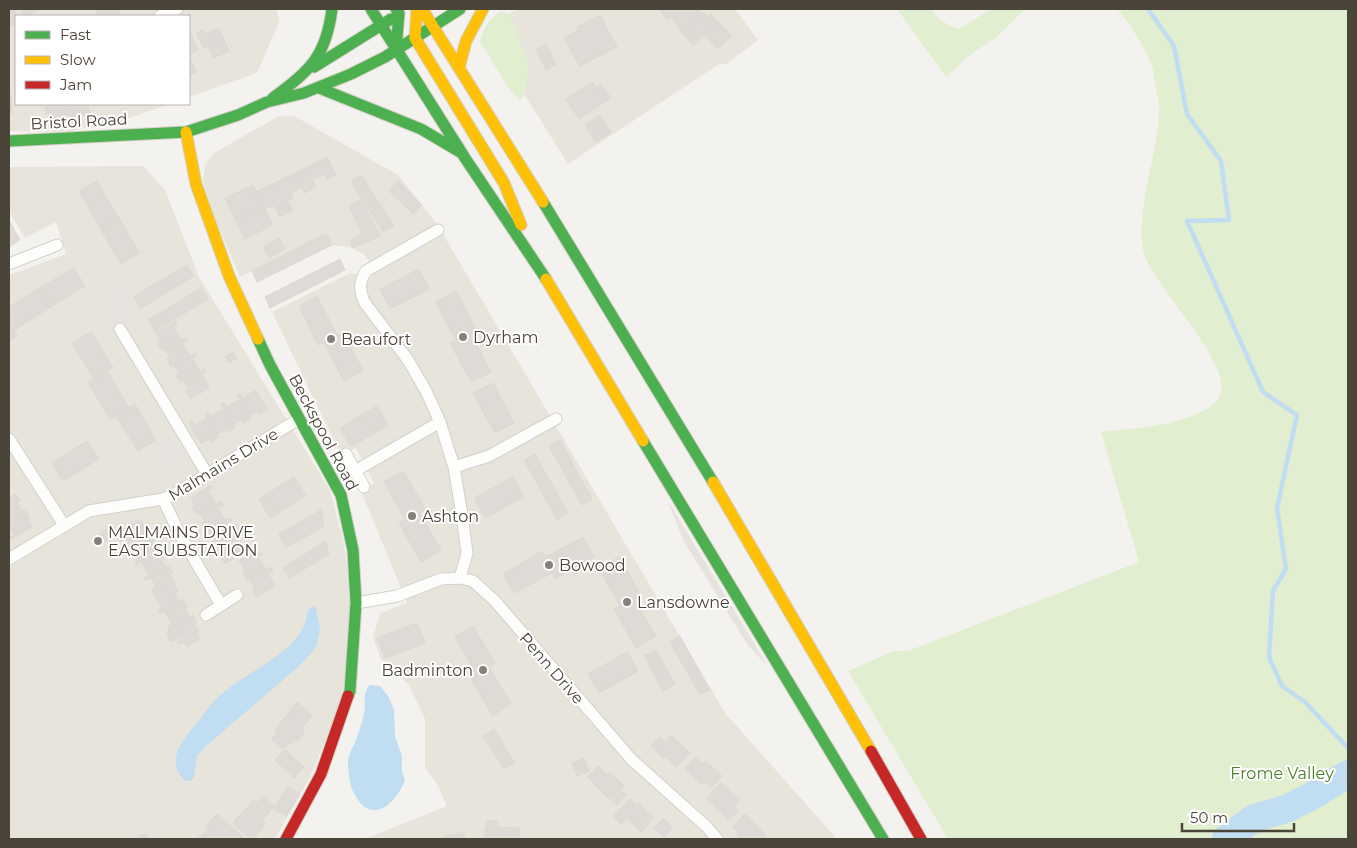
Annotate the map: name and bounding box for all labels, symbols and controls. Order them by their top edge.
legend [15,15,190,105]
text: Fast [60,25,91,44]
text: Slow [60,50,96,69]
text: Jam [59,75,92,94]
street label: Bristol Road [30,109,128,134]
place label: Dyrham [473,328,538,347]
place label: Beaufort [341,330,412,349]
marker: Dyrham [457,331,469,343]
marker: Beaufort [325,333,337,345]
street label: Beckspool Road [285,371,362,494]
street label: Malmains Drive [165,424,281,505]
place label: Ashton [422,507,479,526]
marker: Ashton [406,510,418,522]
place label: MALMAINS DRIVE EAST SUBSTATION [108,523,257,560]
marker: MALMAINS DRIVE EAST SUBSTATION [92,535,104,547]
place label: Bowood [559,556,626,575]
marker: Bowood [543,559,555,571]
place label: Lansdowne [637,593,730,612]
marker: Lansdowne [621,596,633,608]
street label: Penn Drive [515,629,588,708]
place label: Badminton [382,661,473,680]
marker: Badminton [477,664,489,676]
park label: Frome Valley [1230,764,1334,783]
scale bar [1182,800,1294,832]
text: 50 m [1190,808,1228,827]

